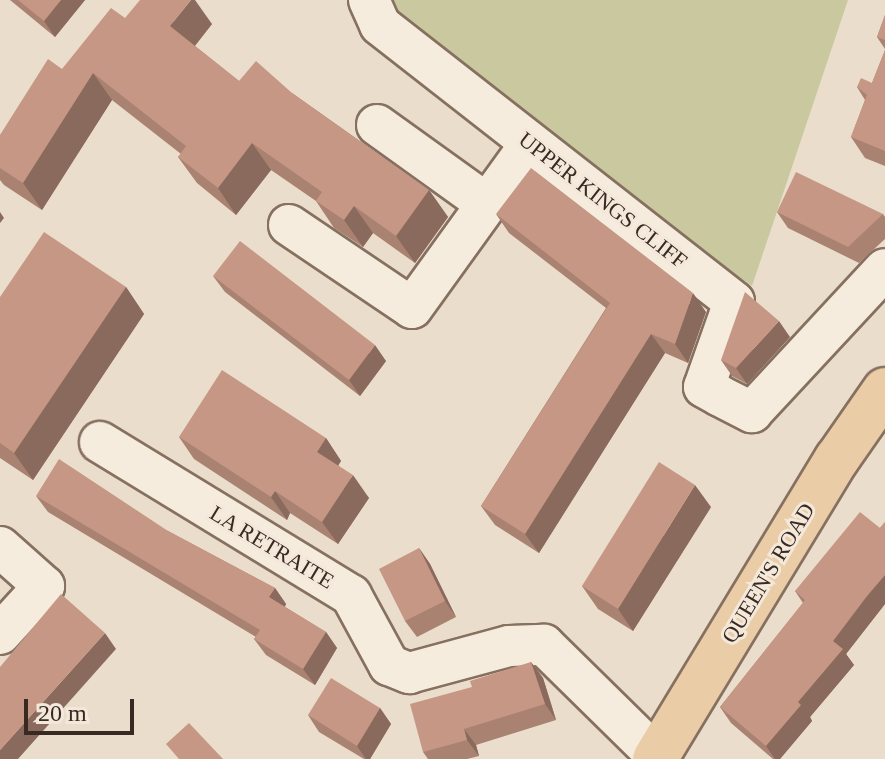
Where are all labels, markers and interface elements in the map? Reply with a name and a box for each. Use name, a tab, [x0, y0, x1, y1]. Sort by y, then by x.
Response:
street label: UPPER KINGS CLIFF	[513, 126, 693, 274]
street label: QUEEN'S ROAD	[716, 498, 820, 648]
street label: LA RETRAITE	[205, 499, 339, 595]
scale bar	[28, 683, 138, 733]
text: 20 m	[38, 700, 87, 726]

